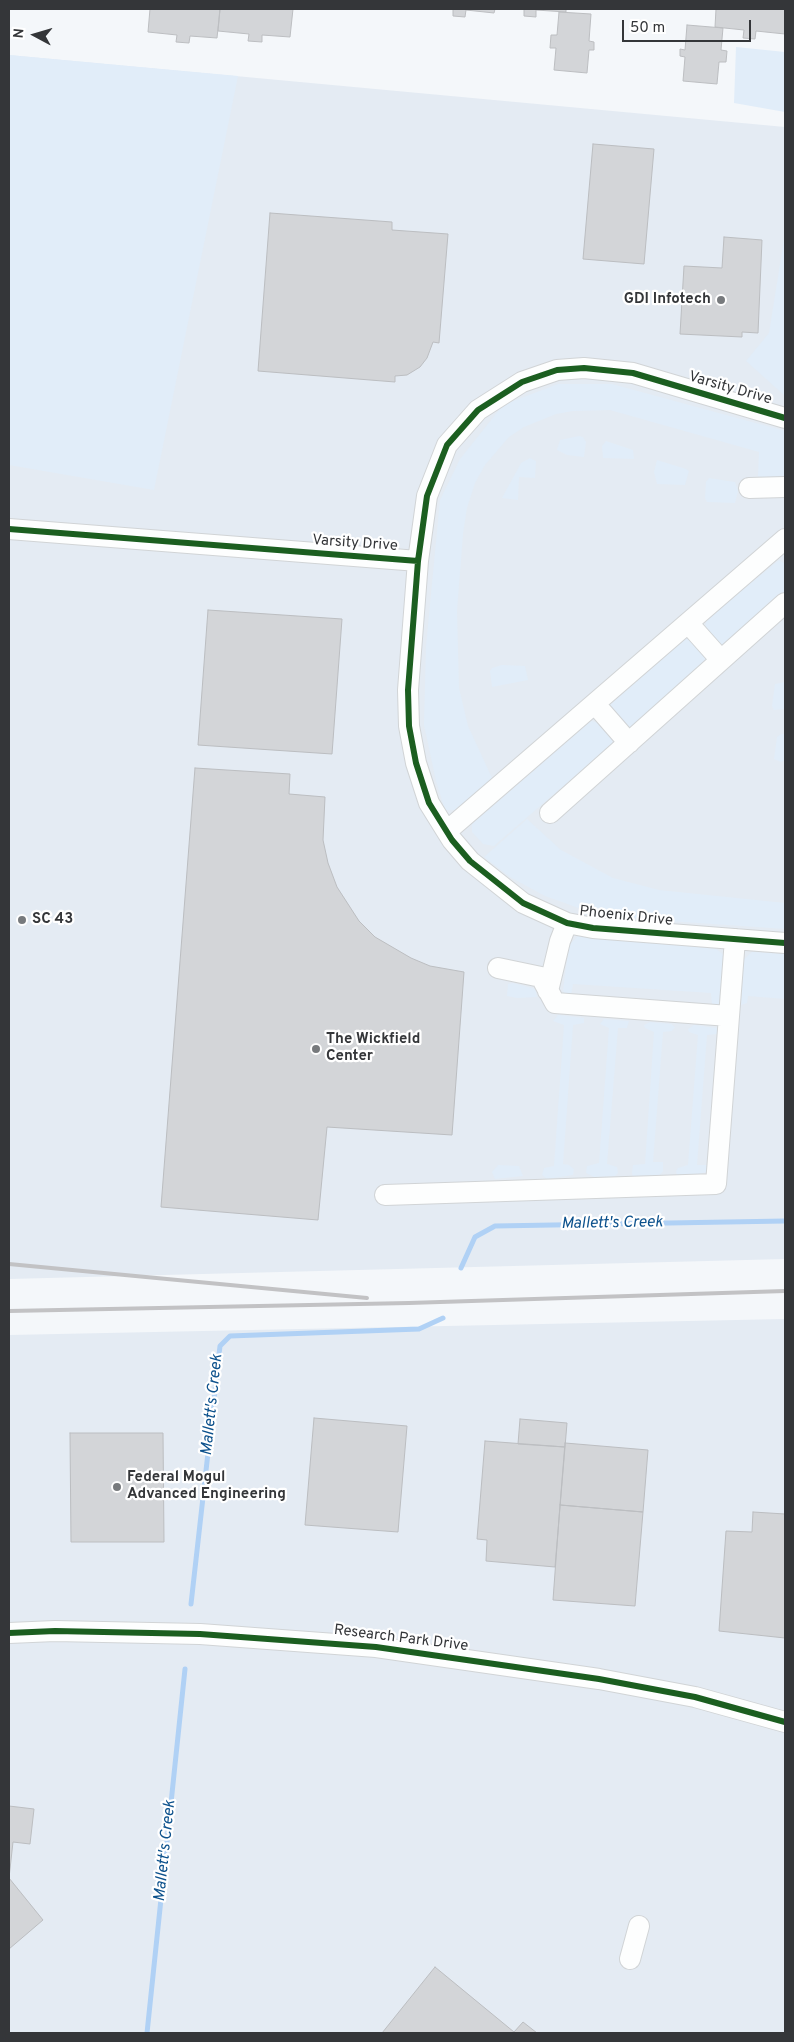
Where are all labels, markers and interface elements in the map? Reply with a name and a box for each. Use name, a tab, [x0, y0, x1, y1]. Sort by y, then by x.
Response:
north arrow	[10, 10, 60, 60]
scale bar	[624, 10, 753, 42]
text: 50 m	[630, 19, 665, 38]
text: N	[11, 27, 29, 39]
place label: GDI Infotech	[624, 291, 711, 309]
marker: GDI Infotech	[715, 294, 727, 306]
street label: Varsity Drive	[686, 369, 774, 409]
street label: Varsity Drive	[312, 532, 398, 556]
street label: Phoenix Drive	[578, 903, 674, 931]
place label: SC 43	[32, 911, 73, 929]
marker: SC 43	[16, 914, 28, 926]
place label: The Wickfield Center	[326, 1031, 420, 1066]
marker: The Wickfield Center	[310, 1043, 322, 1055]
water label: Mallett's Creek	[561, 1214, 663, 1234]
water label: Mallett's Creek	[198, 1353, 228, 1457]
place label: Federal Mogul Advanced Engineering	[127, 1469, 286, 1504]
marker: Federal Mogul Advanced Engineering	[111, 1481, 123, 1493]
street label: Research Park Drive	[333, 1622, 469, 1656]
water label: Mallett's Creek	[151, 1799, 181, 1903]

